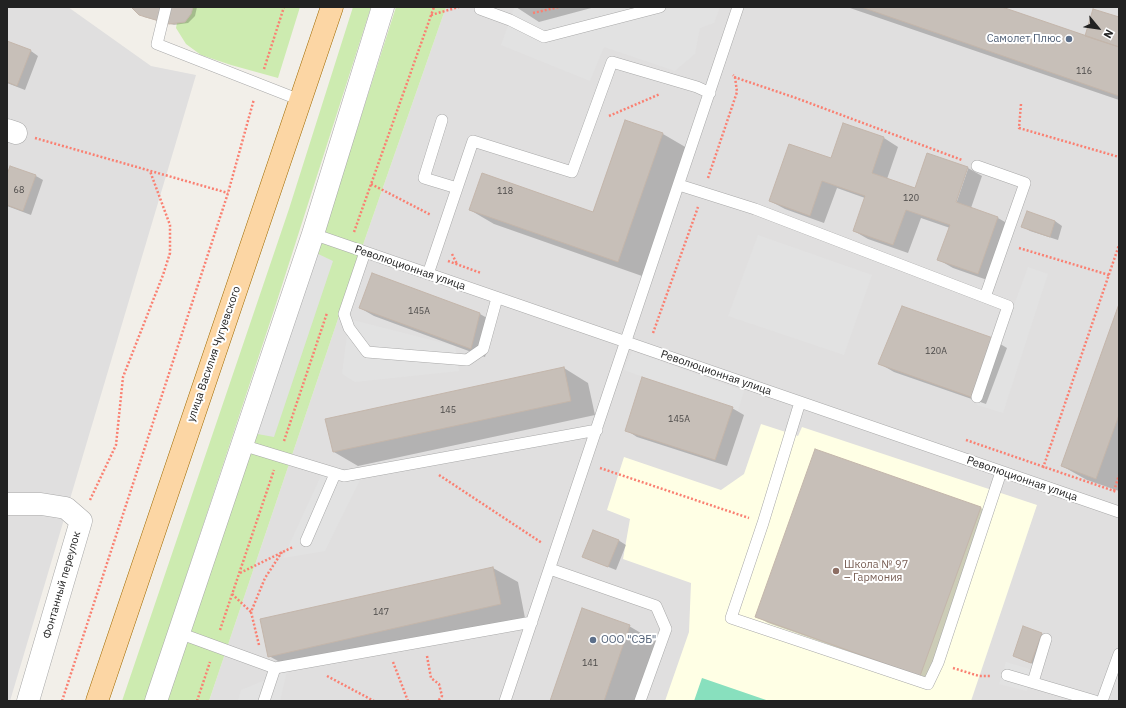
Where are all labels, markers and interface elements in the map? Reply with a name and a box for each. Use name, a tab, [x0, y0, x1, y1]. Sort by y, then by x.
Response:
north arrow	[1078, 8, 1118, 48]
text: N	[1100, 27, 1117, 41]
place label: Самолет Плюс	[987, 32, 1061, 46]
marker: Самолет Плюс	[1064, 34, 1074, 44]
house number: 116	[1076, 66, 1092, 76]
house number: 68	[14, 185, 24, 195]
house number: 118	[497, 186, 513, 196]
house number: 120	[903, 193, 919, 203]
street label: Революционная улица	[353, 243, 467, 293]
street label: улица Василия Чугуевского	[185, 284, 243, 424]
house number: 145А	[408, 306, 430, 316]
house number: 120А	[925, 346, 947, 356]
street label: Революционная улица	[659, 348, 773, 398]
house number: 145	[440, 405, 456, 415]
house number: 145А	[668, 414, 690, 424]
street label: Революционная улица	[965, 454, 1079, 504]
street label: Фонтанный переулок	[40, 530, 84, 640]
place label: Школа № 97 – Гармония	[844, 558, 908, 584]
marker: Школа № 97 – Гармония	[831, 566, 841, 576]
house number: 147	[373, 607, 389, 617]
place label: ООО "СЭБ"	[601, 633, 656, 647]
marker: ООО "СЭБ"	[588, 635, 598, 645]
house number: 141	[582, 658, 598, 668]

